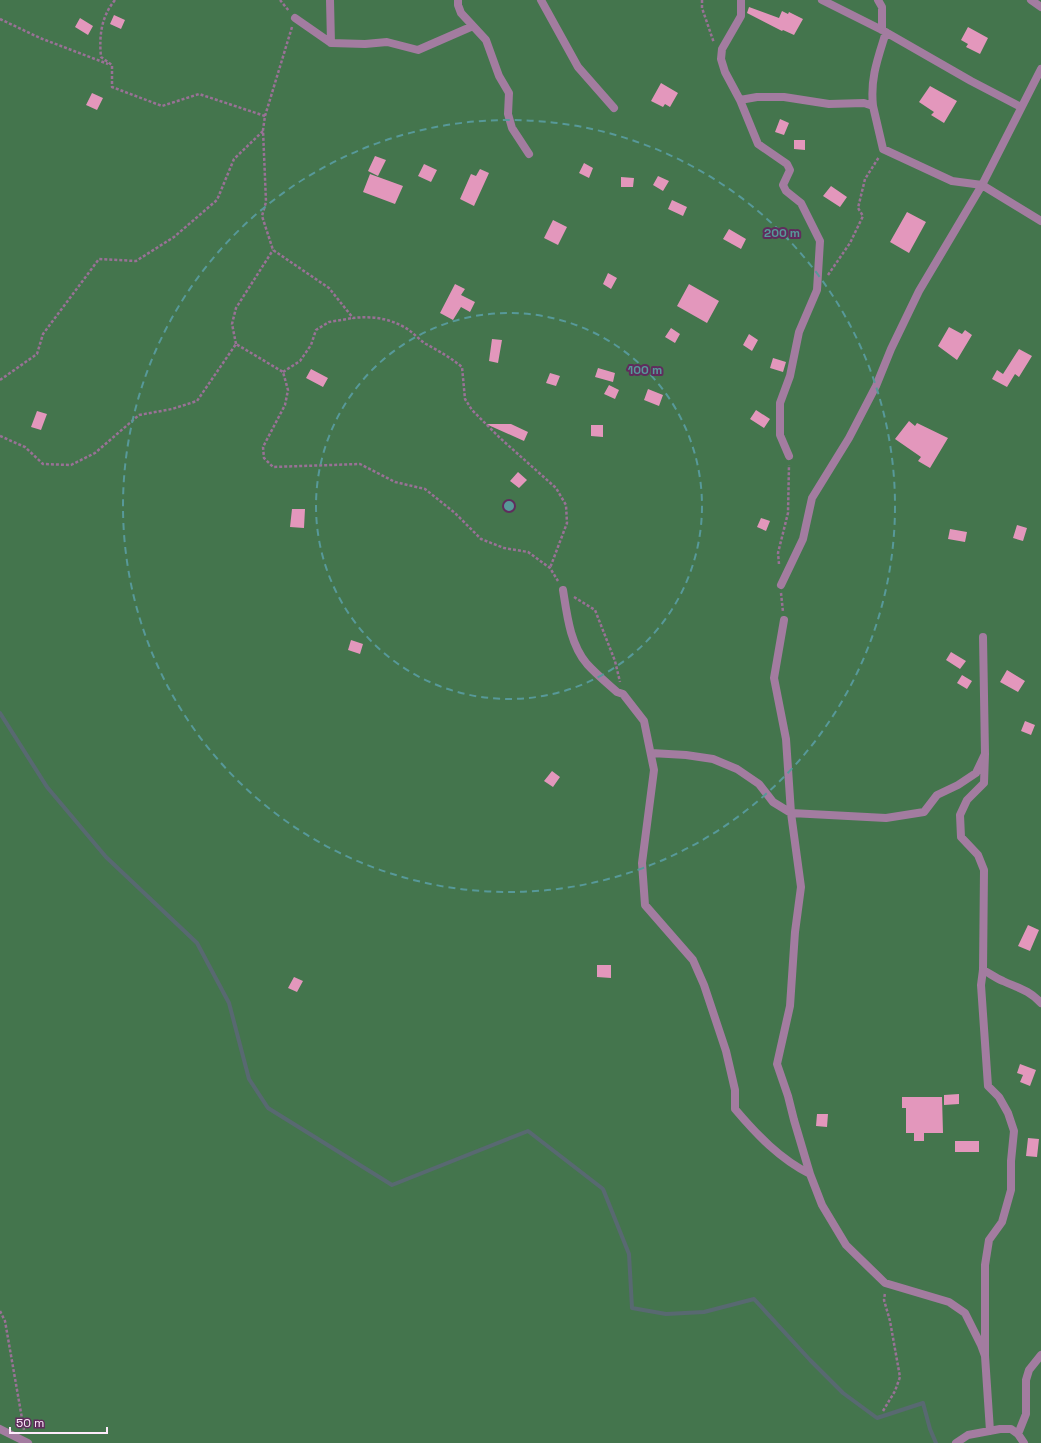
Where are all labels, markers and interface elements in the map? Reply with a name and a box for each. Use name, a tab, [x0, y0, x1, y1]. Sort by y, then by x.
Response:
text: 200 m	[764, 225, 800, 241]
text: 100 m	[628, 362, 662, 378]
centre of rings	[502, 499, 516, 513]
scale bar	[10, 1409, 107, 1435]
text: 50 m	[16, 1415, 44, 1431]

